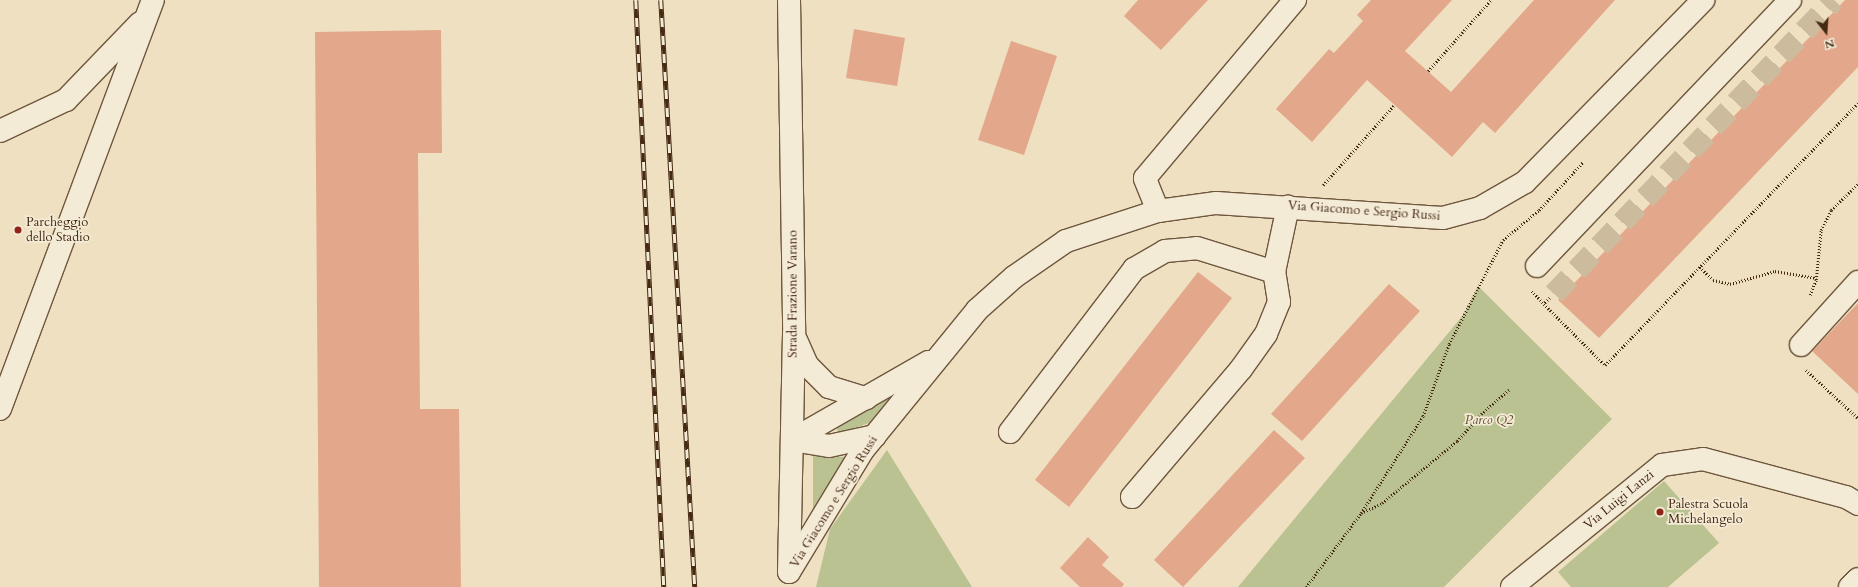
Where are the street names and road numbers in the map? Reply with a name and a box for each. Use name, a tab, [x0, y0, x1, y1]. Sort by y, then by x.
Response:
street label: Via Giacomo e Sergio Russi	[1287, 198, 1441, 224]
street label: Strada Frazione Varano	[785, 230, 801, 358]
street label: Via Giacomo e Sergio Russi	[787, 433, 881, 571]
street label: Via Luigi Lanzi	[1581, 467, 1657, 533]

